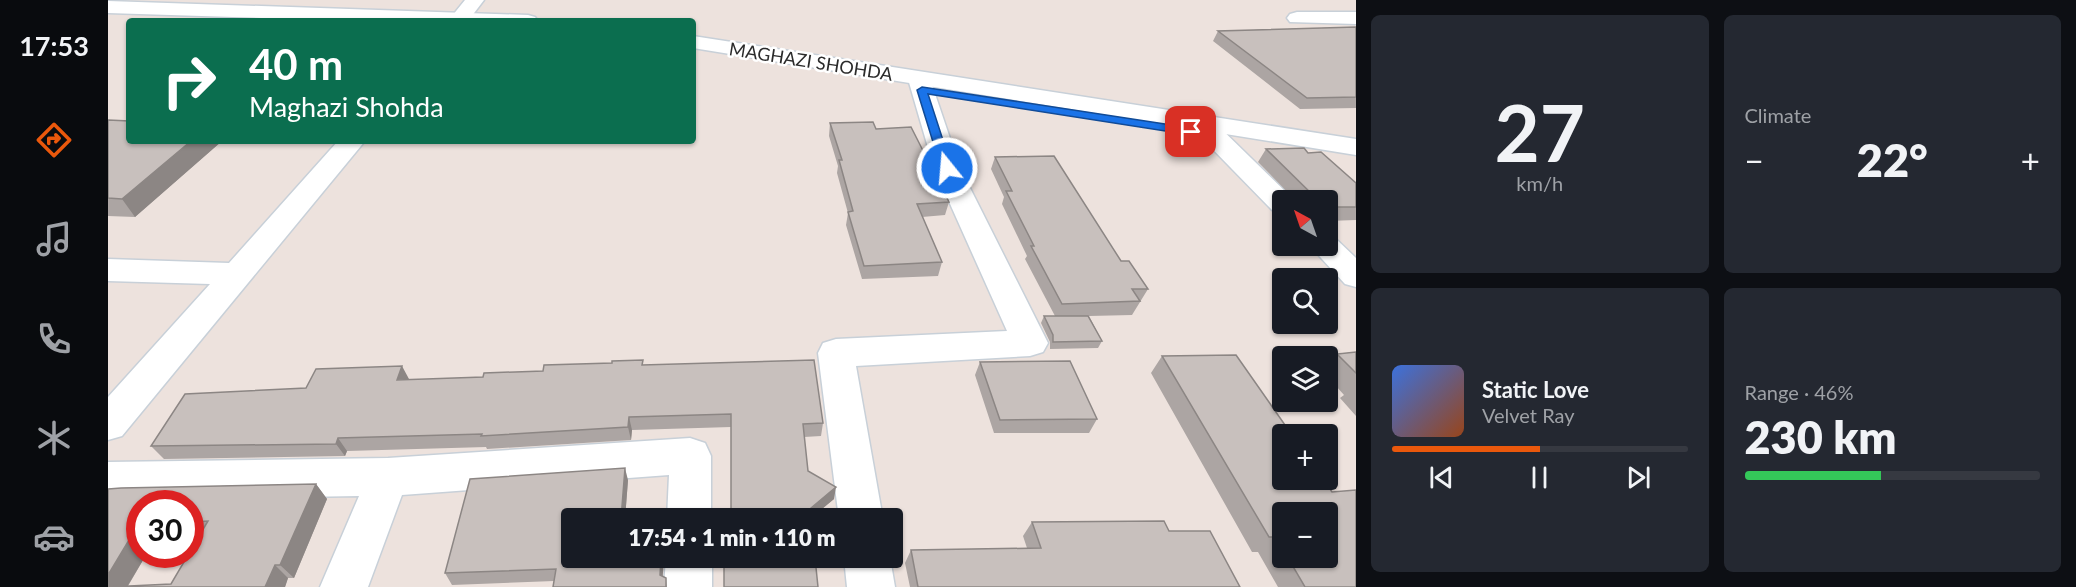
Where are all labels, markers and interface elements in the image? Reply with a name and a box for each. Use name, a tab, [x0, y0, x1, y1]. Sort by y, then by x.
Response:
text: 17:53	[19, 29, 89, 62]
street label: MAGHAZI SHOHDA	[728, 37, 895, 85]
text: 40 m	[249, 39, 343, 89]
icon: right	[150, 42, 228, 120]
text: 27	[1495, 85, 1585, 179]
text: Maghazi Shohda	[249, 90, 444, 123]
text: Climate	[1745, 103, 1811, 127]
pin	[1165, 106, 1216, 157]
icon: arrive	[1174, 115, 1207, 148]
icon: directions	[33, 119, 75, 161]
text: 22°	[1857, 133, 1928, 187]
position arrow	[915, 136, 979, 200]
text: −	[1745, 140, 1764, 180]
text: +	[2021, 140, 2040, 180]
text: km/h	[1516, 171, 1563, 195]
north arrow	[1272, 190, 1338, 256]
map controls	[1272, 190, 1338, 568]
icon: music	[33, 218, 75, 260]
button: search	[1272, 268, 1338, 334]
icon: phone	[33, 318, 75, 360]
button: layers	[1272, 346, 1338, 412]
text: Static Love	[1482, 376, 1589, 403]
text: Range · 46%	[1745, 380, 1853, 404]
text: Velvet Ray	[1482, 403, 1575, 427]
text: 230 km	[1745, 410, 1897, 464]
icon: climate	[33, 417, 75, 459]
button: +	[1272, 424, 1338, 490]
icon: previous	[1425, 461, 1458, 494]
icon: pause	[1523, 461, 1556, 494]
icon: next	[1622, 461, 1655, 494]
speed limit sign: 30	[126, 490, 204, 568]
button: −	[1272, 502, 1338, 568]
icon: car	[33, 516, 75, 558]
text: 17:54 · 1 min · 110 m	[629, 524, 835, 551]

